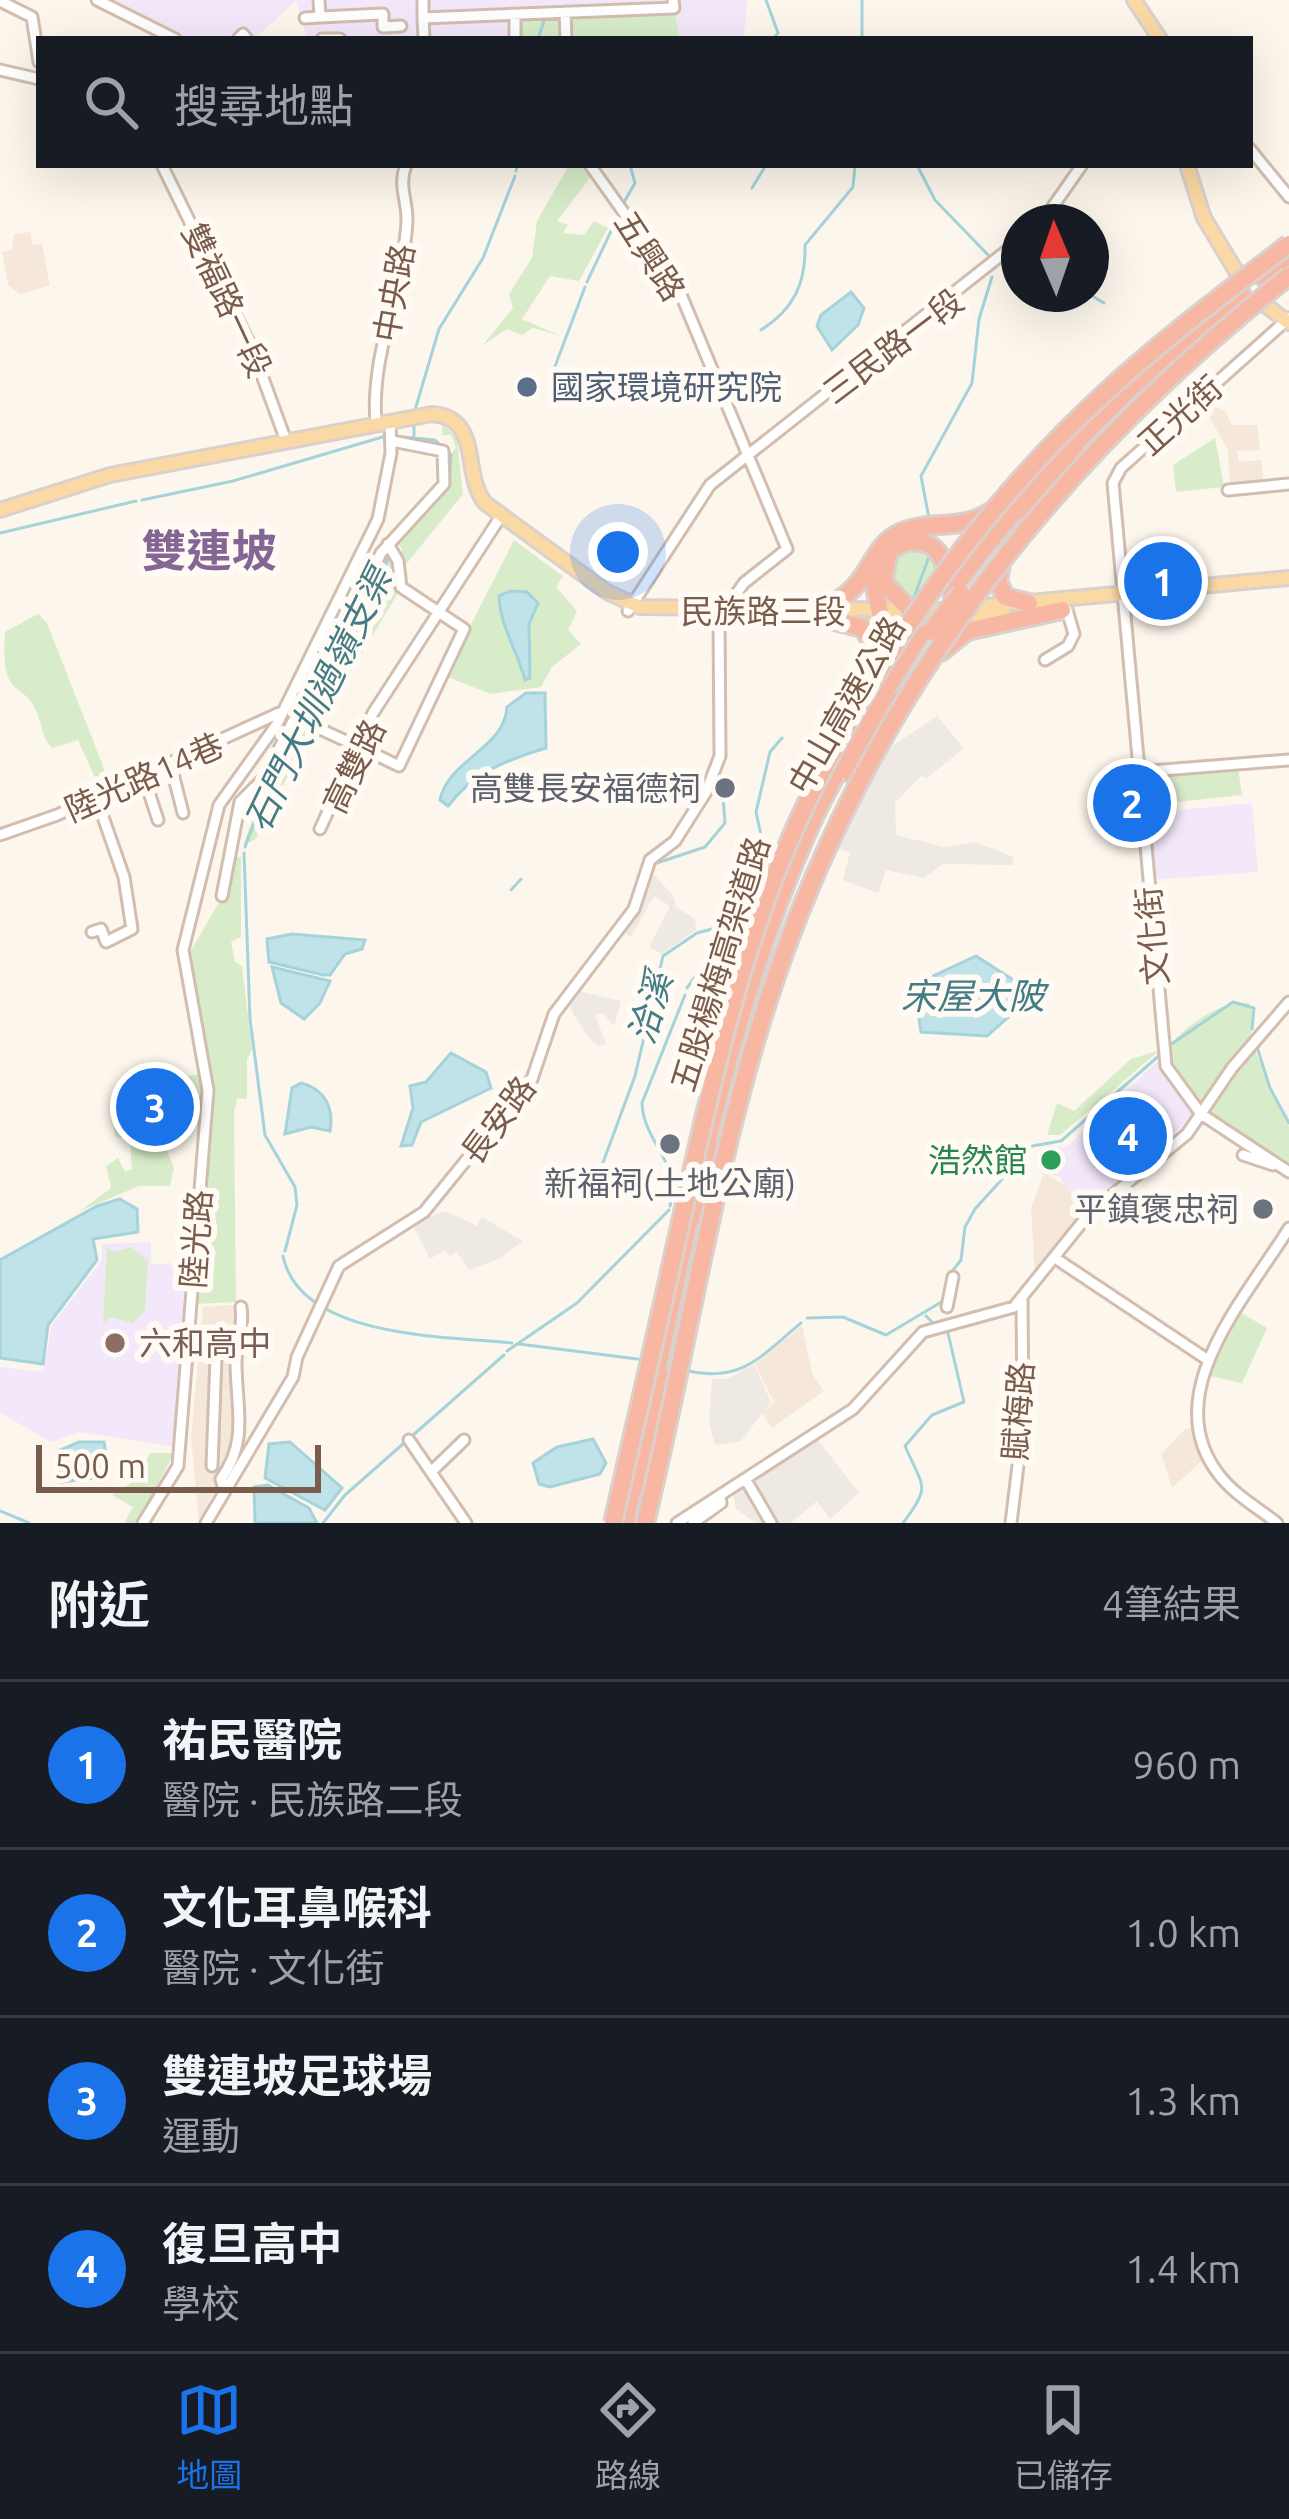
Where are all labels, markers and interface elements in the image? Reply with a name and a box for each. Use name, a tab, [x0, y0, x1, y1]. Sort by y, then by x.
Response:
search box	[36, 36, 1253, 168]
icon: search	[78, 69, 144, 135]
text: 搜尋地點	[174, 80, 354, 131]
street label: 五興路	[608, 204, 693, 307]
north arrow	[1001, 204, 1109, 312]
street label: 雙福路一段	[176, 217, 279, 382]
street label: 中央路	[367, 241, 420, 345]
street label: 三民路一段	[816, 281, 970, 410]
place label: 國家環境研究院	[551, 368, 782, 405]
street label: 正光街	[1131, 368, 1229, 461]
marker: 國家環境研究院	[514, 374, 540, 400]
your location	[588, 522, 648, 582]
district label: 雙連坡	[141, 525, 277, 576]
pin: 1	[1124, 536, 1202, 626]
water label: 石門大圳過嶺支渠	[236, 556, 401, 837]
street label: 民族路三段	[681, 592, 846, 629]
street label: 中山高速公路	[780, 610, 911, 800]
street label: 高雙路	[315, 713, 392, 818]
street label: 陸光路14巷	[59, 725, 229, 828]
pin: 2	[1093, 758, 1171, 848]
place label: 高雙長安福德祠	[470, 769, 701, 806]
marker: 高雙長安福德祠	[712, 775, 738, 801]
street label: 五股楊梅高架道路	[663, 832, 776, 1095]
street label: 文化街	[1129, 885, 1174, 987]
water label: 洽溪	[620, 963, 681, 1048]
water label: 宋屋大陂	[901, 975, 1050, 1016]
pin: 3	[116, 1062, 194, 1152]
street label: 長安路	[453, 1069, 542, 1170]
pin: 4	[1089, 1091, 1167, 1181]
marker: 新福祠(土地公廟)	[657, 1131, 683, 1157]
place label: 浩然館	[928, 1141, 1027, 1178]
marker: 浩然館	[1038, 1147, 1064, 1173]
place label: 新福祠(土地公廟)	[544, 1164, 796, 1202]
street label: 陸光路	[174, 1188, 217, 1290]
place label: 平鎮褒忠祠	[1074, 1190, 1239, 1227]
marker: 平鎮褒忠祠	[1250, 1196, 1276, 1222]
place label: 六和高中	[139, 1324, 271, 1361]
marker: 六和高中	[102, 1330, 128, 1356]
street label: 賦梅路	[996, 1360, 1039, 1462]
scale bar	[36, 1439, 321, 1492]
text: 500 m	[54, 1447, 146, 1484]
text: 附近	[48, 1575, 150, 1633]
text: 4筆結果	[1102, 1582, 1241, 1625]
text: 祐民醫院	[162, 1714, 342, 1765]
text: 1	[76, 1743, 98, 1786]
text: 960 m	[1132, 1743, 1241, 1786]
text: 醫院 · 民族路二段	[162, 1778, 462, 1821]
text: 文化耳鼻喉科	[162, 1882, 432, 1933]
text: 2	[76, 1911, 98, 1954]
text: 1.0 km	[1125, 1911, 1241, 1954]
text: 醫院 · 文化街	[162, 1946, 384, 1989]
text: 雙連坡足球場	[162, 2050, 432, 2101]
text: 3	[76, 2079, 98, 2122]
text: 1.3 km	[1125, 2079, 1241, 2122]
text: 運動	[162, 2114, 240, 2157]
text: 復旦高中	[162, 2218, 342, 2269]
text: 4	[76, 2247, 98, 2290]
text: 1.4 km	[1125, 2247, 1241, 2290]
text: 學校	[162, 2282, 240, 2325]
tab: 地圖	[176, 2377, 242, 2497]
tab: 路線	[595, 2377, 661, 2497]
tab: 已儲存	[1014, 2377, 1113, 2497]

